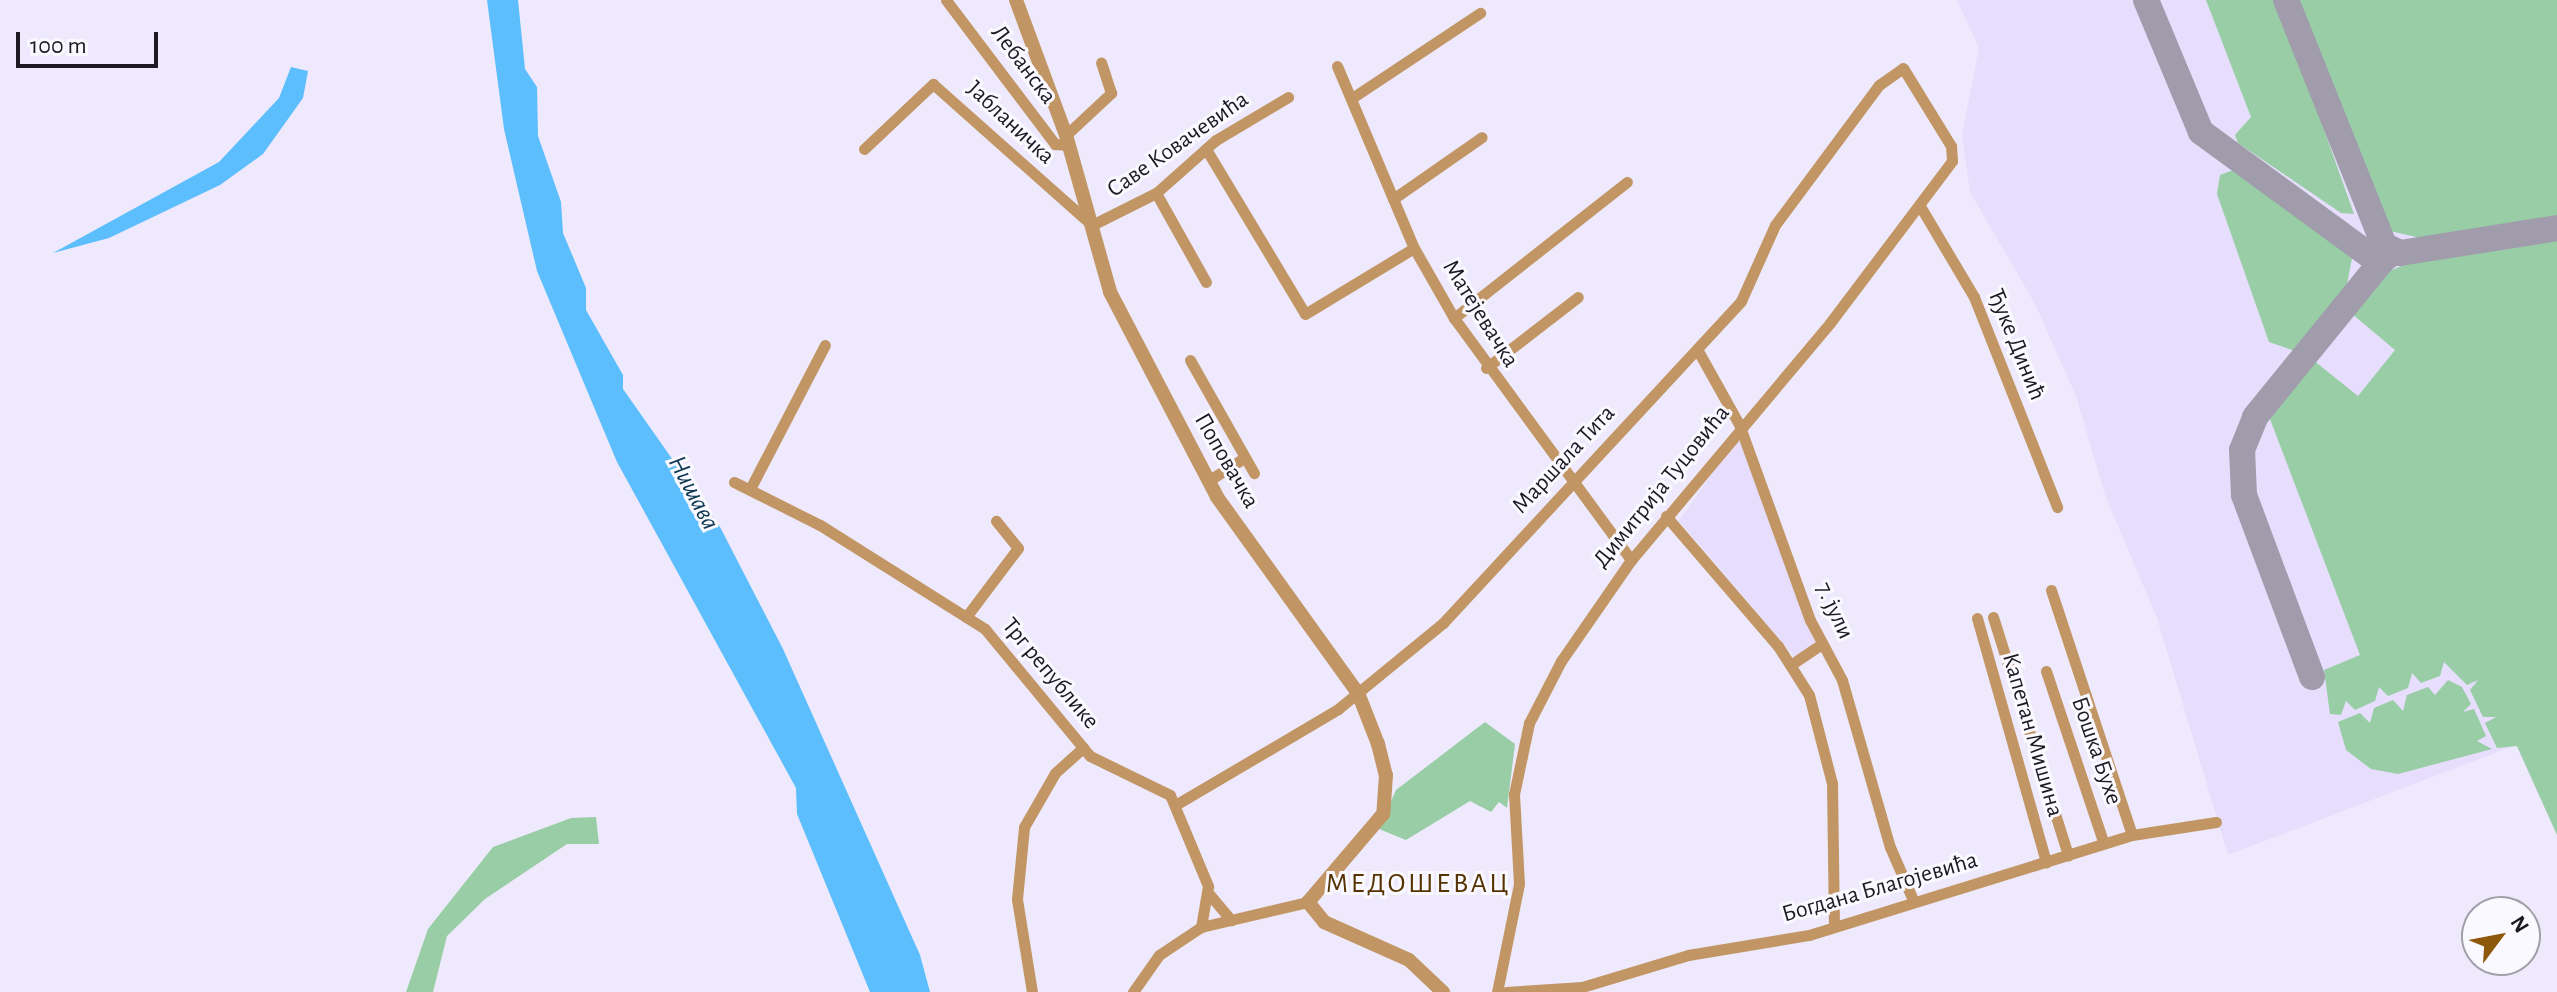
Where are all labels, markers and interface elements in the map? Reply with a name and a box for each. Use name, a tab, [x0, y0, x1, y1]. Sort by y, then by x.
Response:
scale bar	[20, 16, 162, 66]
street label: Лебанска	[984, 20, 1062, 110]
text: 100 m	[30, 34, 87, 58]
street label: Јабланичка	[960, 75, 1060, 171]
street label: Саве Ковачевића	[1102, 85, 1254, 205]
street label: Матејевачка	[1436, 255, 1524, 373]
street label: Ђуке Динић	[1981, 285, 2051, 405]
street label: Маршала Тита	[1506, 400, 1622, 520]
street label: Димитрија Туцовића	[1588, 400, 1736, 574]
street label: Поповачка	[1187, 408, 1265, 514]
water label: Нишава	[661, 451, 725, 535]
street label: 7. јули	[1808, 578, 1860, 644]
street label: Трг републике	[995, 612, 1105, 736]
street label: Капетан Мишина	[1995, 650, 2069, 820]
street label: Бошка Бухе	[2064, 693, 2128, 809]
street label: Богдана Благојевића	[1779, 846, 1981, 930]
district label: МЕДОШЕВАЦ	[1326, 867, 1510, 901]
north arrow	[2461, 896, 2541, 976]
text: N	[2506, 912, 2533, 937]

